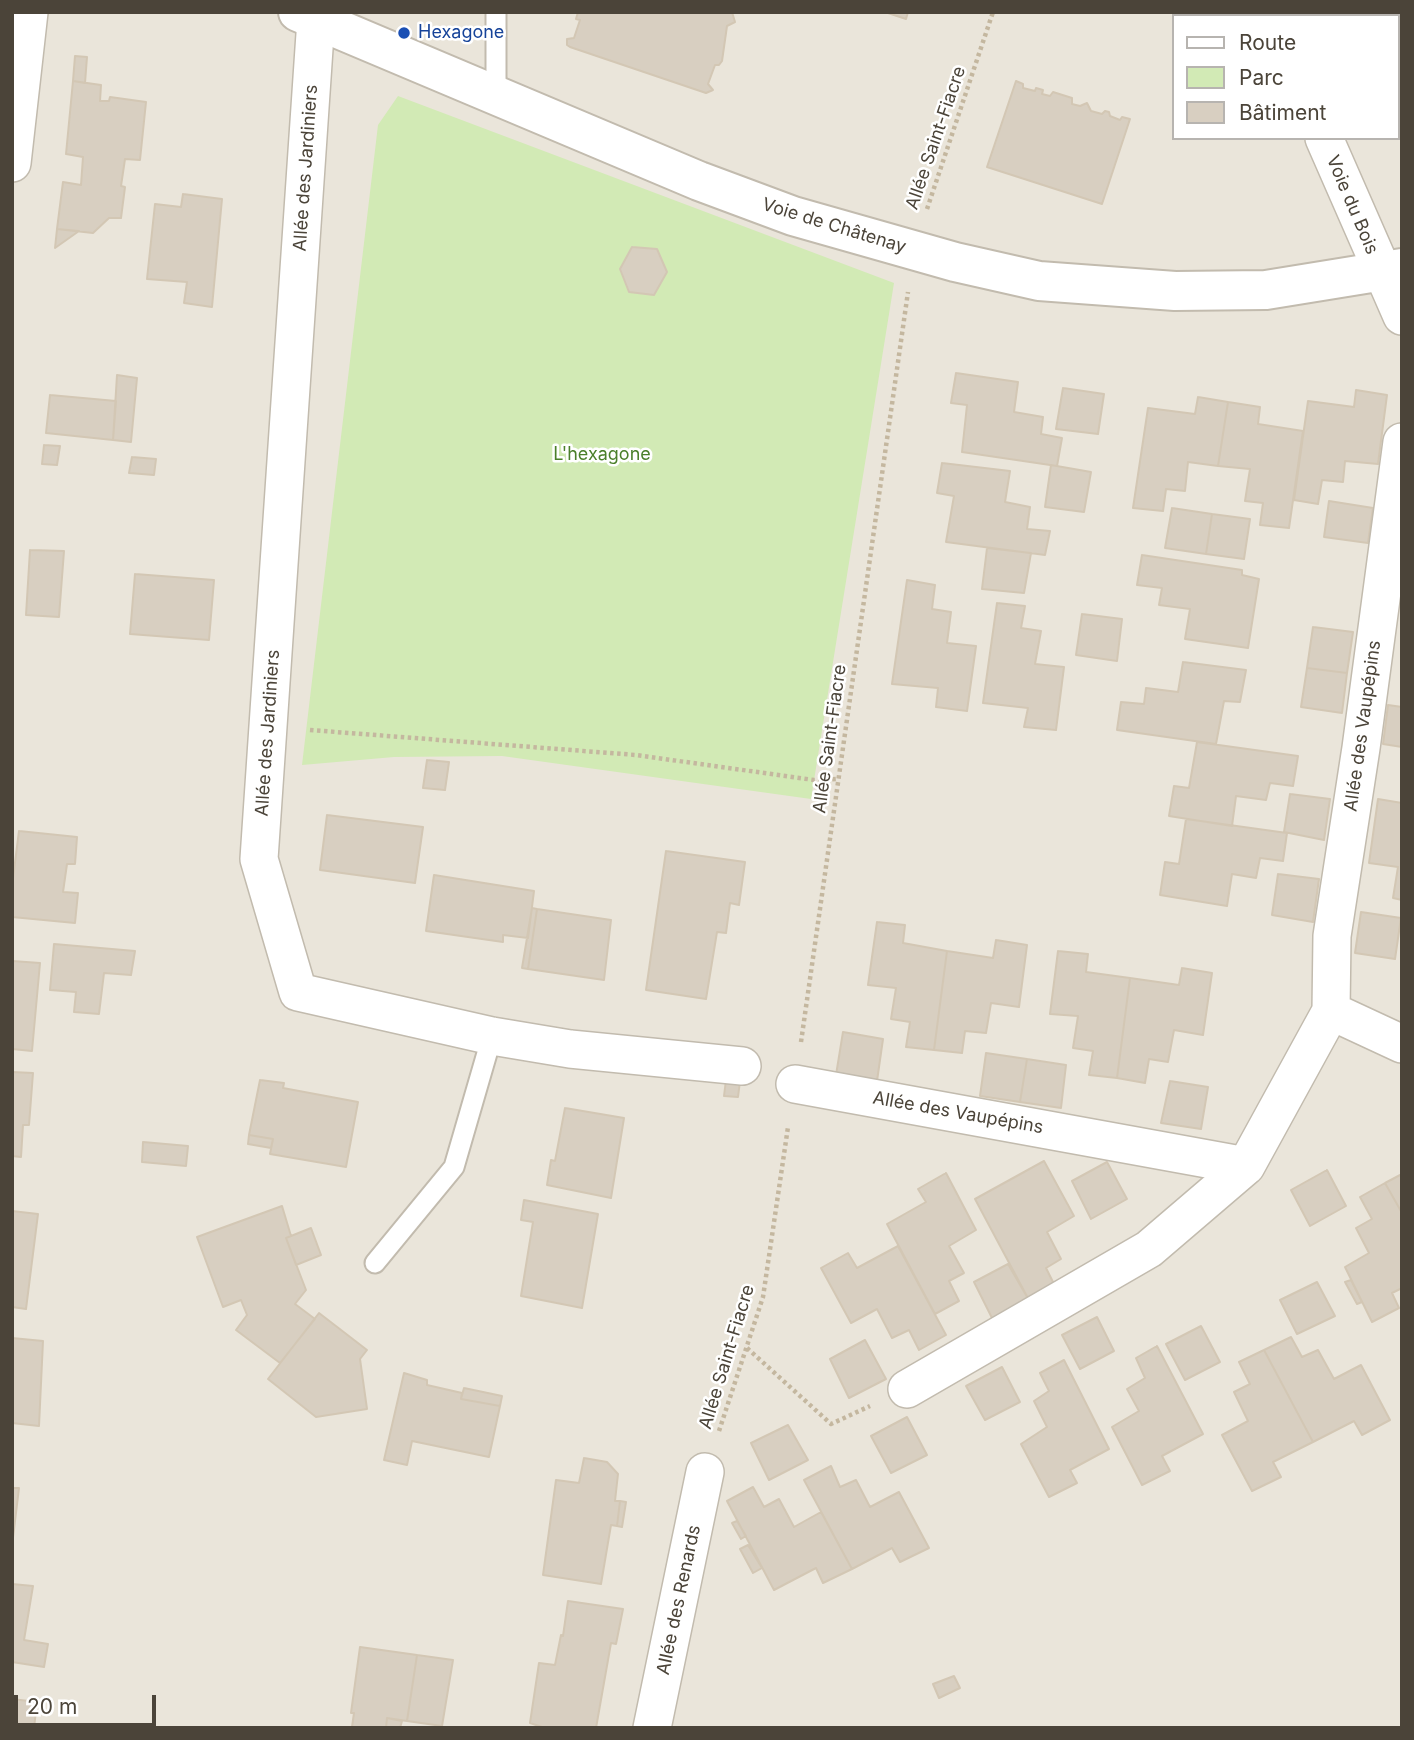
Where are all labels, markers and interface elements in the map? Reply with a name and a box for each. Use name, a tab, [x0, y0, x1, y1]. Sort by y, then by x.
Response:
legend	[1172, 14, 1400, 140]
place label: Hexagone	[418, 22, 504, 44]
marker: Hexagone	[396, 25, 412, 41]
text: Route	[1239, 30, 1296, 55]
street label: Allée Saint-Fiacre	[901, 64, 971, 212]
text: Parc	[1239, 65, 1284, 90]
street label: Allée des Jardiniers	[289, 84, 323, 252]
text: Bâtiment	[1239, 100, 1326, 125]
street label: Voie du Bois	[1321, 152, 1383, 258]
street label: Voie de Châtenay	[759, 194, 909, 258]
park label: L'hexagone	[553, 444, 651, 466]
street label: Allée des Vaupépins	[1340, 639, 1386, 813]
street label: Allée des Jardiniers	[251, 649, 285, 817]
street label: Allée Saint-Fiacre	[809, 663, 851, 815]
street label: Allée des Vaupépins	[871, 1087, 1045, 1139]
street label: Allée Saint-Fiacre	[695, 1282, 759, 1432]
street label: Allée des Renards	[653, 1523, 705, 1677]
scale bar	[18, 1680, 159, 1724]
text: 20 m	[27, 1694, 77, 1719]

